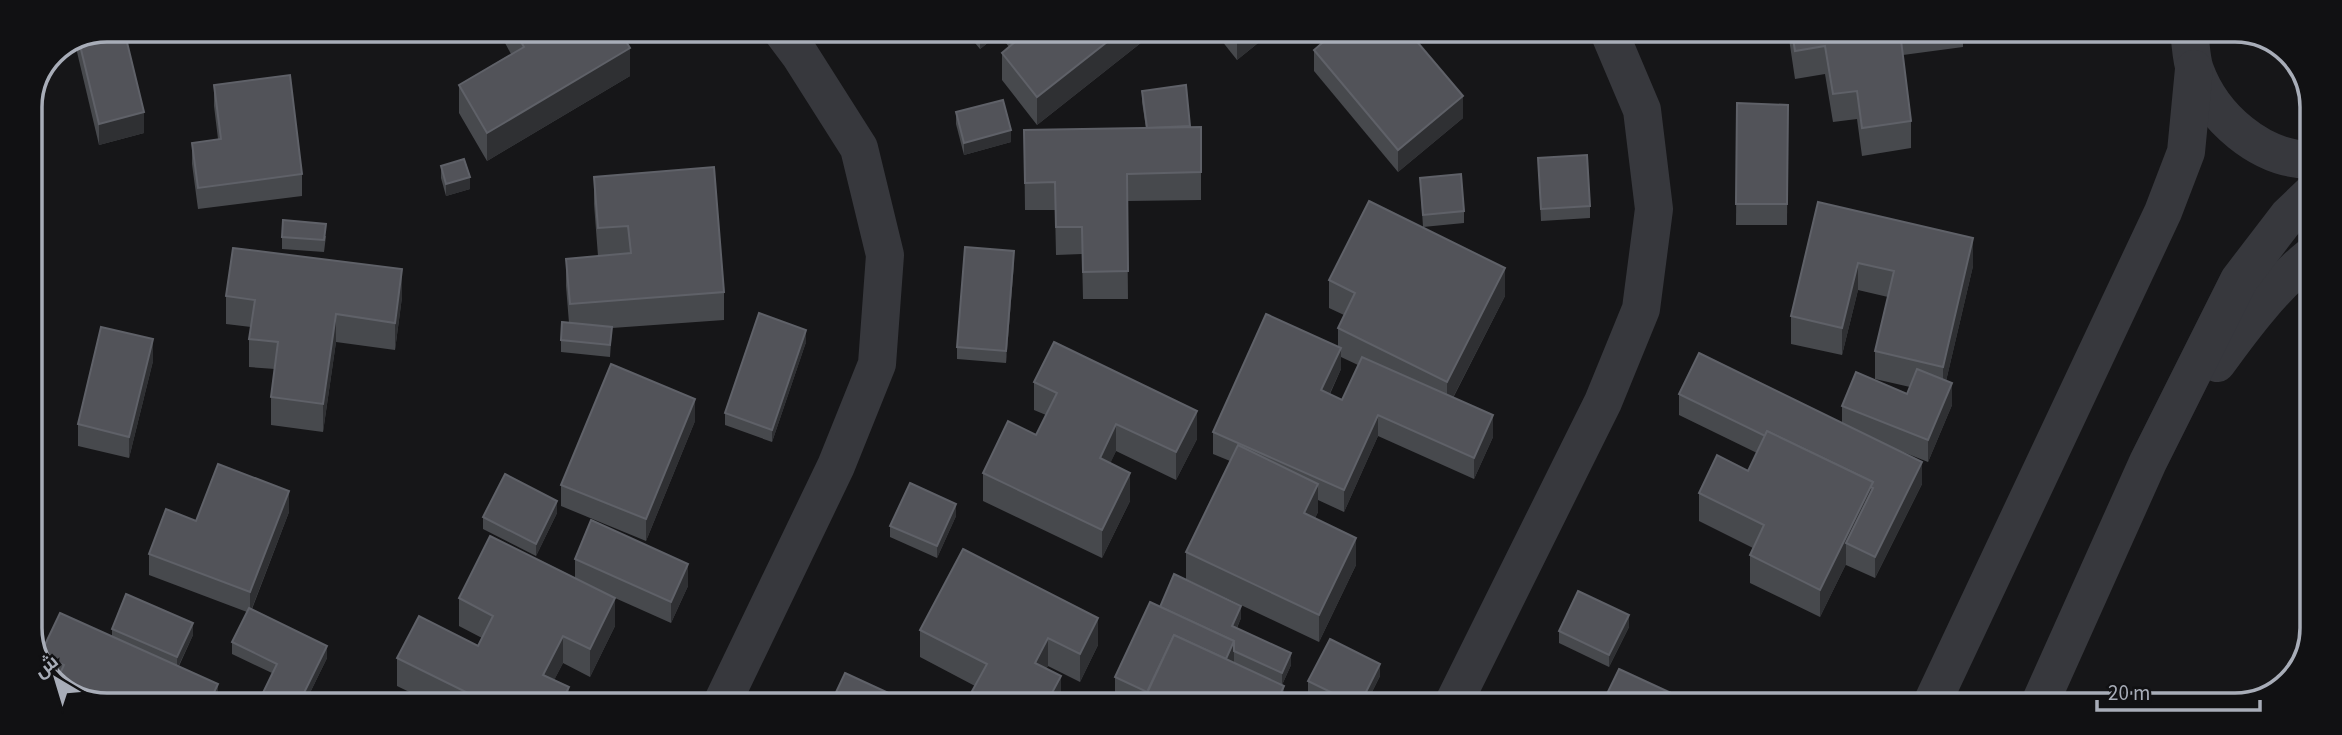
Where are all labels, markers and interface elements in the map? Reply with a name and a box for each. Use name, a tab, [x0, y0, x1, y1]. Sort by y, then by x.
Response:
north arrow	[21, 644, 91, 714]
text: ش	[29, 649, 64, 685]
scale bar	[2097, 668, 2260, 712]
text: 20 m	[2108, 678, 2150, 708]

